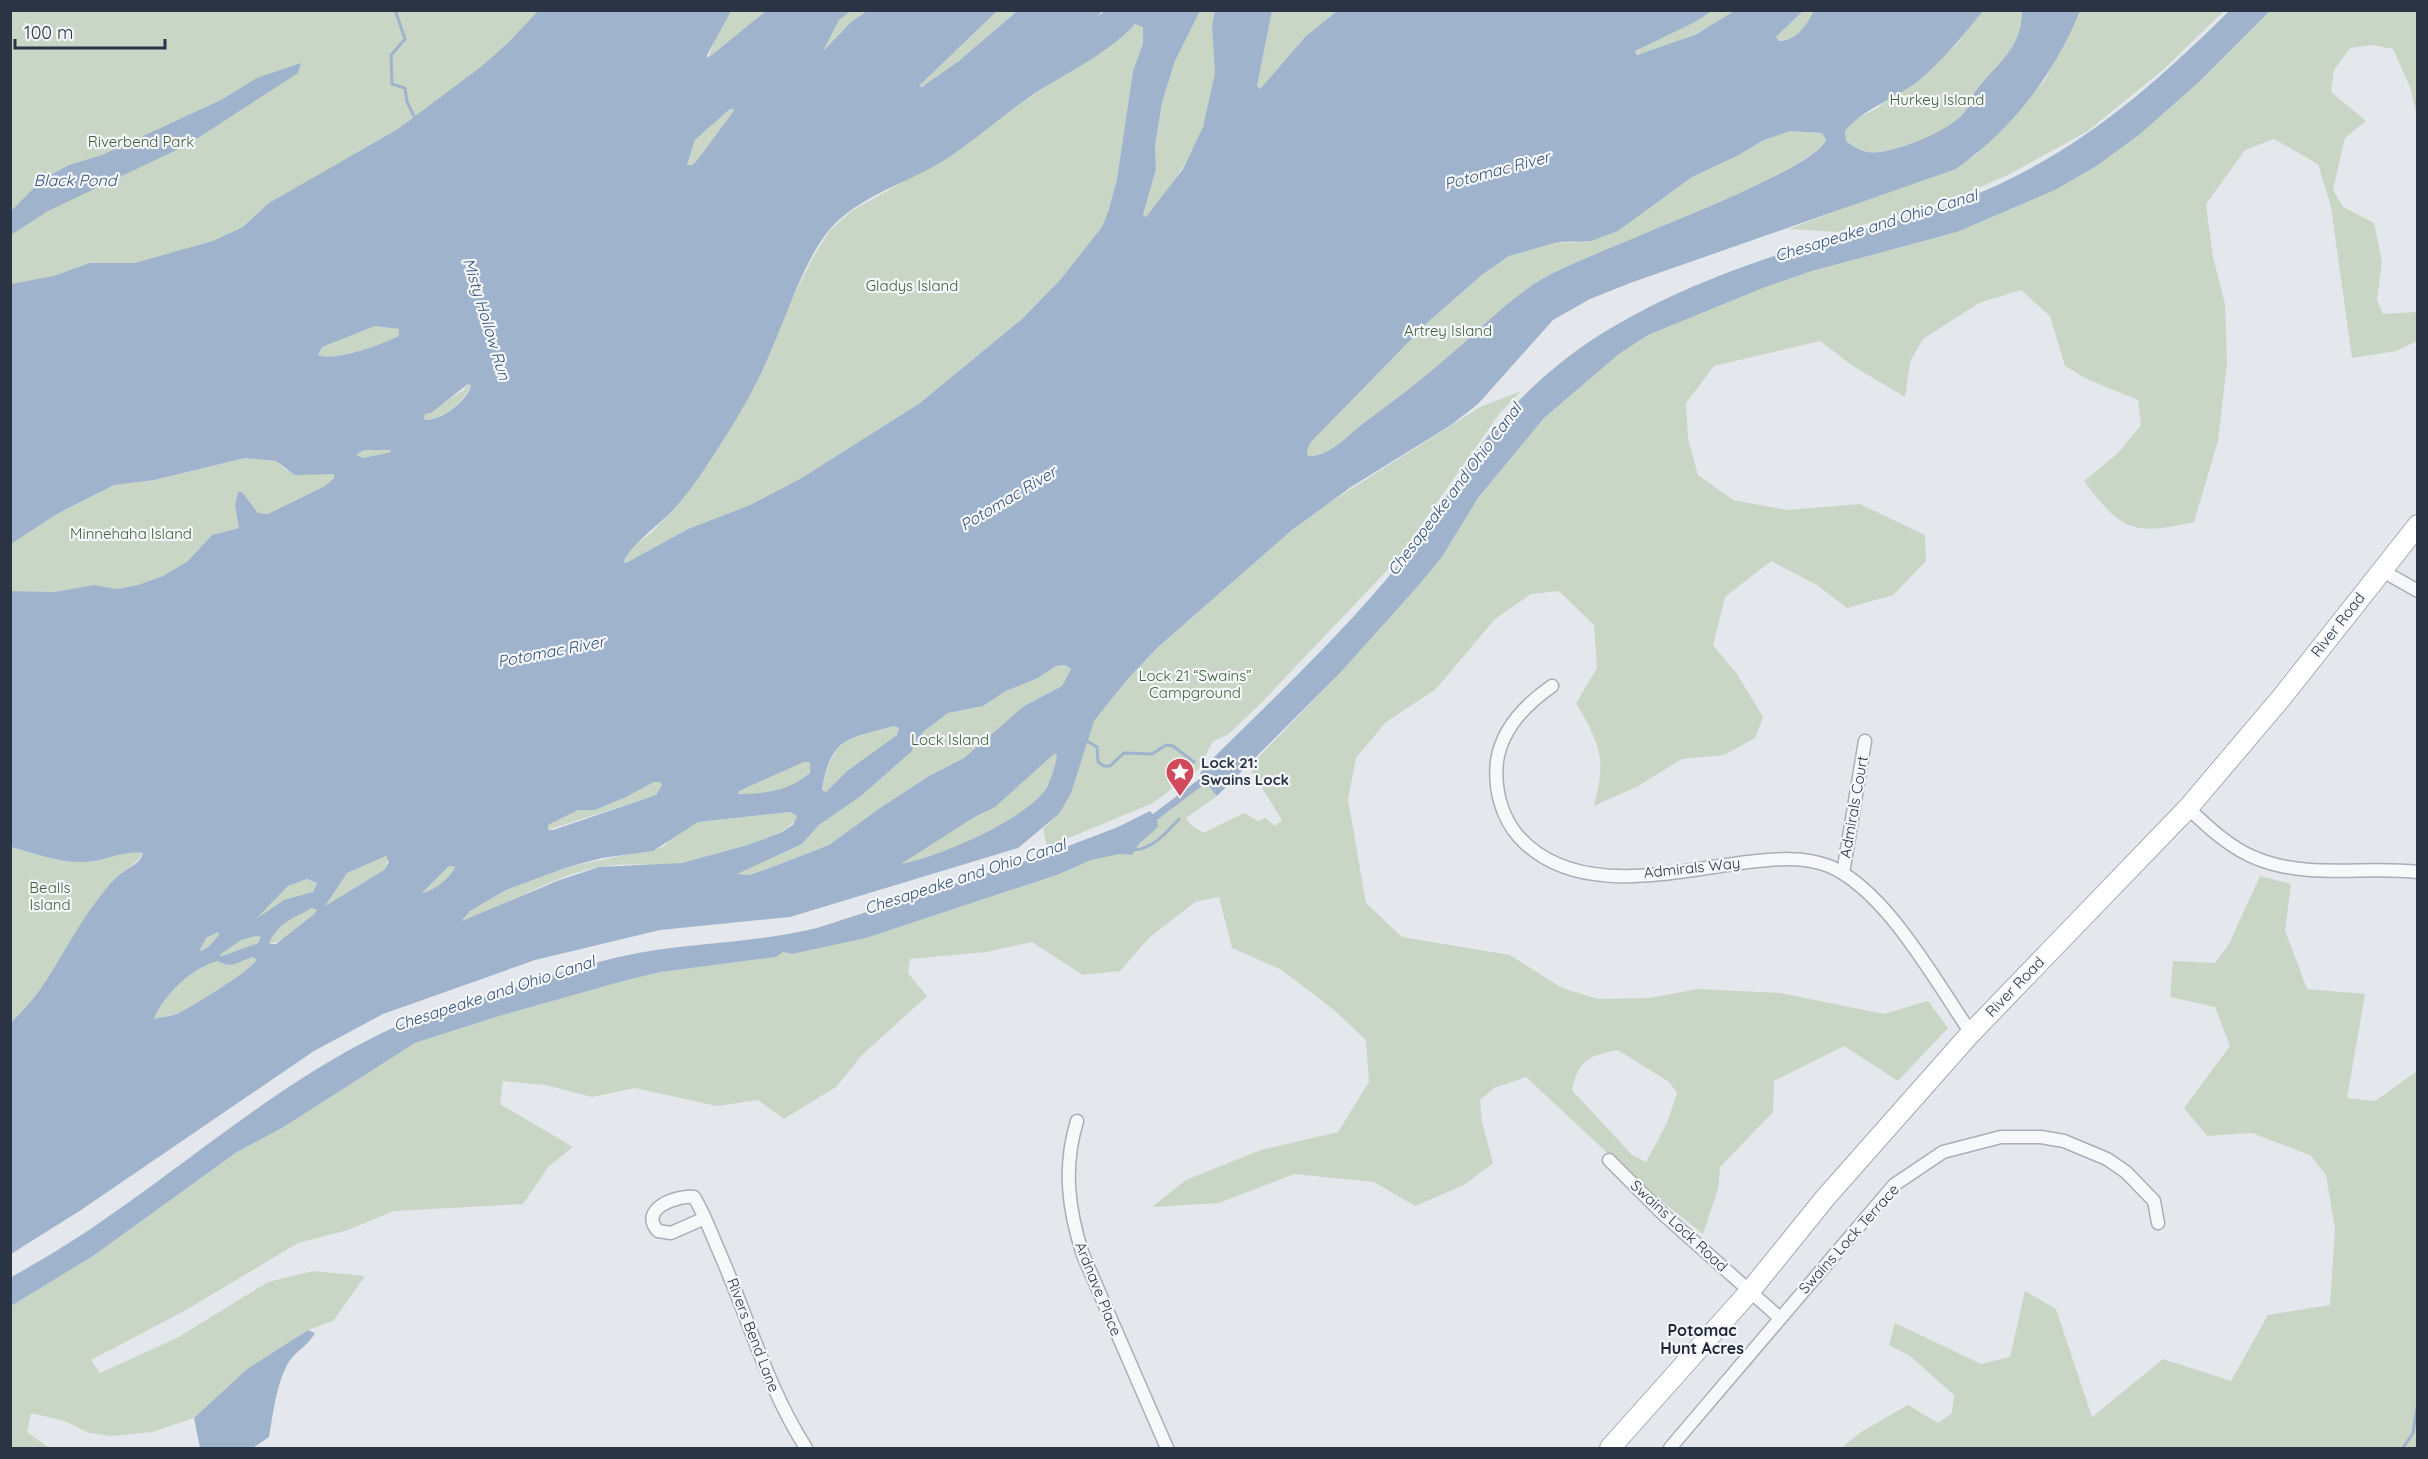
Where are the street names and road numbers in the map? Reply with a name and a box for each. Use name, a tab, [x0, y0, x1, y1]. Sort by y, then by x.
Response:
street label: River Road	[2307, 589, 2369, 661]
street label: Admirals Court	[1835, 754, 1872, 859]
street label: Admirals Way	[1643, 853, 1741, 882]
street label: River Road	[1981, 952, 2048, 1021]
street label: Swains Lock Road	[1627, 1176, 1732, 1276]
street label: Swains Lock Terrace	[1794, 1180, 1903, 1298]
street label: Ardnave Place	[1071, 1239, 1126, 1339]
street label: Rivers Bend Lane	[723, 1275, 784, 1395]

